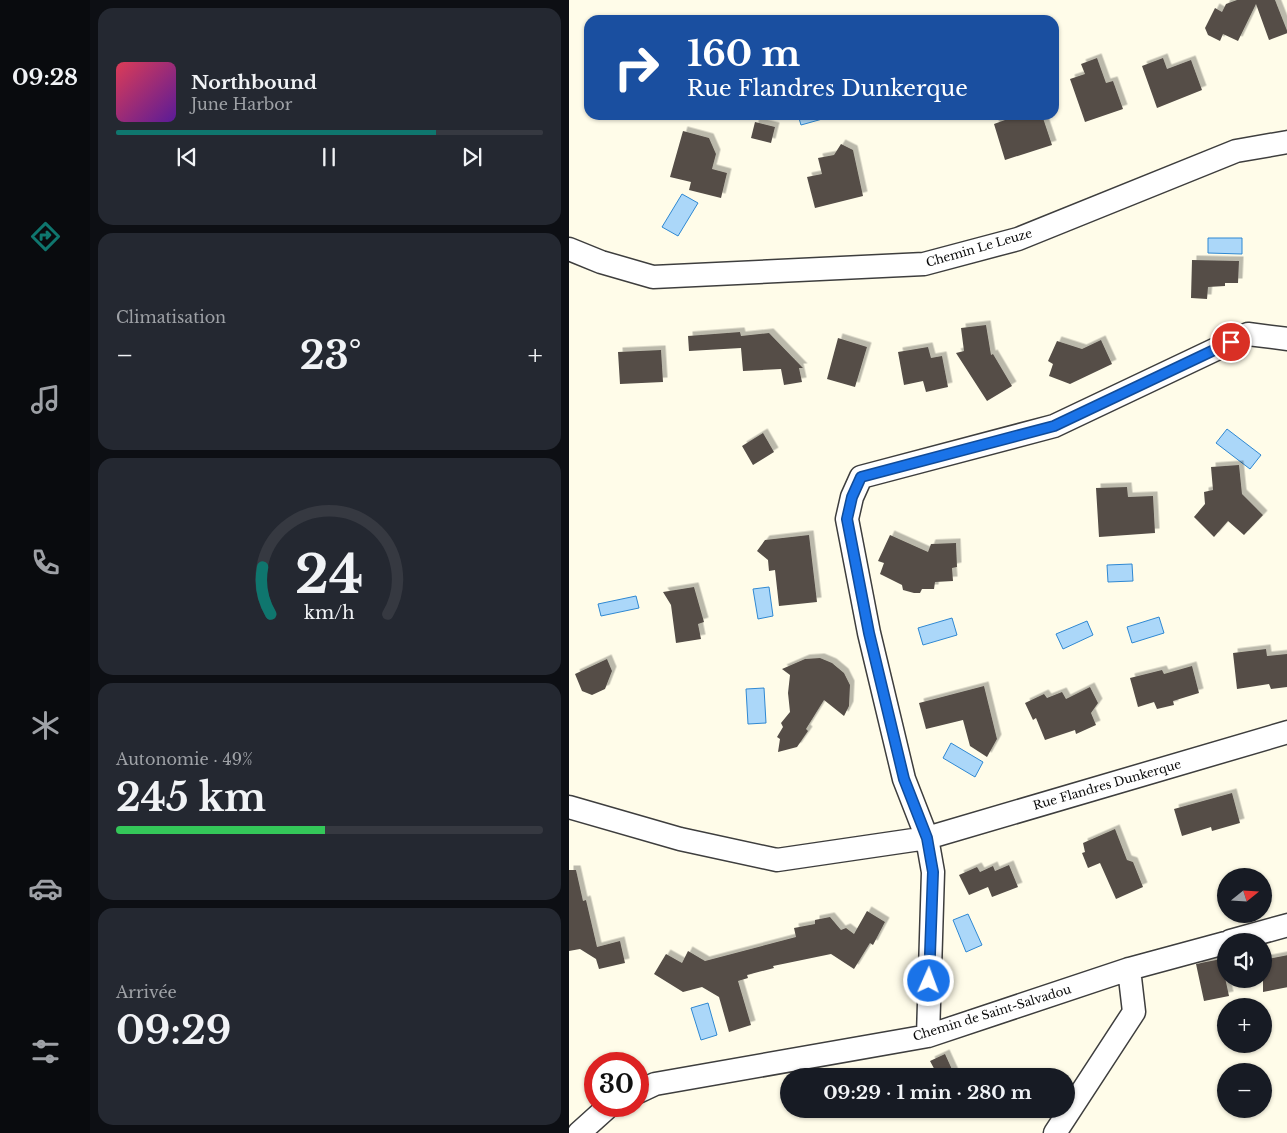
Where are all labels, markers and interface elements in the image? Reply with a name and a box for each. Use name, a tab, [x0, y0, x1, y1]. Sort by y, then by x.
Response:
text: 160 m	[687, 32, 800, 75]
icon: right	[604, 35, 669, 100]
text: 09:28	[12, 64, 78, 91]
text: Northbound	[191, 71, 317, 94]
text: Rue Flandres Dunkerque	[687, 75, 968, 102]
text: June Harbor	[191, 94, 292, 114]
icon: previous	[173, 143, 201, 171]
icon: pause	[315, 143, 343, 171]
icon: next	[458, 143, 486, 171]
icon: directions	[28, 219, 63, 254]
street label: Chemin Le Leuze	[924, 225, 1034, 270]
text: Climatisation	[116, 307, 226, 327]
pin	[1210, 321, 1252, 363]
icon: arrive	[1217, 328, 1245, 356]
text: 23°	[300, 332, 362, 379]
text: −	[116, 338, 134, 373]
text: +	[528, 338, 543, 373]
icon: music	[28, 382, 63, 417]
text: 24	[295, 543, 364, 607]
icon: phone	[28, 545, 63, 580]
text: km/h	[304, 602, 355, 624]
icon: climate	[28, 708, 63, 743]
text: Autonomie · 49%	[116, 749, 253, 769]
street label: Rue Flandres Dunkerque	[1031, 756, 1183, 813]
text: 245 km	[116, 774, 266, 821]
north arrow	[1217, 868, 1271, 922]
map controls	[1217, 868, 1272, 1118]
icon: car	[28, 871, 63, 906]
button: sound	[1217, 933, 1272, 988]
position arrow	[902, 954, 954, 1006]
street label: Chemin de Saint-Salvadou	[911, 981, 1073, 1044]
text: Arrivée	[116, 982, 177, 1002]
button: +	[1217, 998, 1272, 1053]
text: 09:29	[116, 1007, 231, 1054]
icon: filters	[28, 1034, 63, 1069]
speed limit sign: 30	[584, 1052, 649, 1117]
button: −	[1217, 1063, 1272, 1118]
text: 09:29 · 1 min · 280 m	[823, 1081, 1032, 1104]

